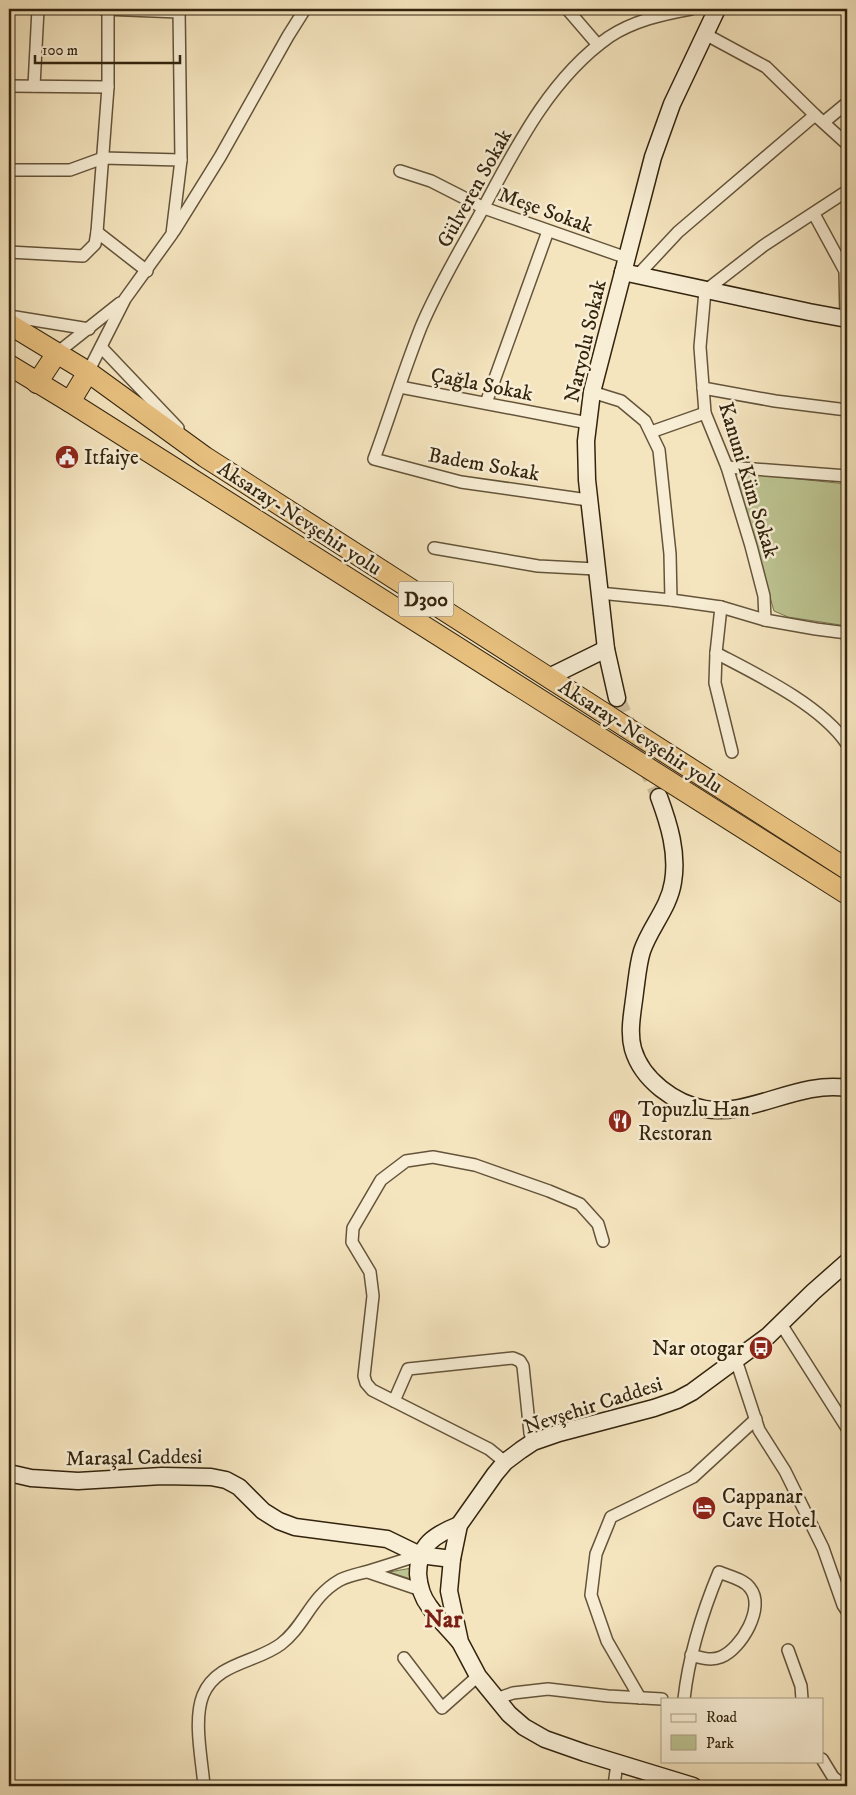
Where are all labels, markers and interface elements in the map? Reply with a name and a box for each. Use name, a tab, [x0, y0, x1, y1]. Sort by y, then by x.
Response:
scale bar	[35, 32, 180, 64]
text: 100 m	[42, 41, 78, 60]
street label: Gülveren Sokak	[432, 124, 518, 252]
street label: Meşe Sokak	[495, 182, 597, 240]
street label: Naryolu Sokak	[559, 277, 613, 405]
street label: Çağla Sokak	[428, 362, 536, 408]
street label: Kanuni Küm Sokak	[712, 399, 784, 562]
street label: Badem Sokak	[426, 442, 542, 488]
public building icon: Itfaiye	[54, 444, 80, 470]
place label: Itfaiye	[84, 445, 139, 471]
street label: Aksaray-Nevşehir yolu	[213, 456, 386, 582]
road number: D300	[398, 582, 454, 616]
street label: Aksaray-Nevşehir yolu	[554, 674, 727, 800]
place label: Topuzlu Han Restoran	[638, 1097, 750, 1147]
restaurant icon: Topuzlu Han Restoran	[607, 1108, 633, 1134]
bus stop icon: Nar otogar	[748, 1335, 774, 1361]
place label: Nar otogar	[652, 1336, 744, 1362]
street label: Nevşehir Caddesi	[521, 1371, 666, 1441]
street label: Maraşal Caddesi	[66, 1444, 203, 1472]
place label: Cappanar Cave Hotel	[722, 1484, 817, 1534]
hotel icon: Cappanar Cave Hotel	[691, 1495, 717, 1521]
district label: Nar	[424, 1605, 463, 1635]
legend	[661, 1698, 824, 1762]
text: Road	[706, 1708, 738, 1727]
text: Park	[706, 1734, 735, 1753]

